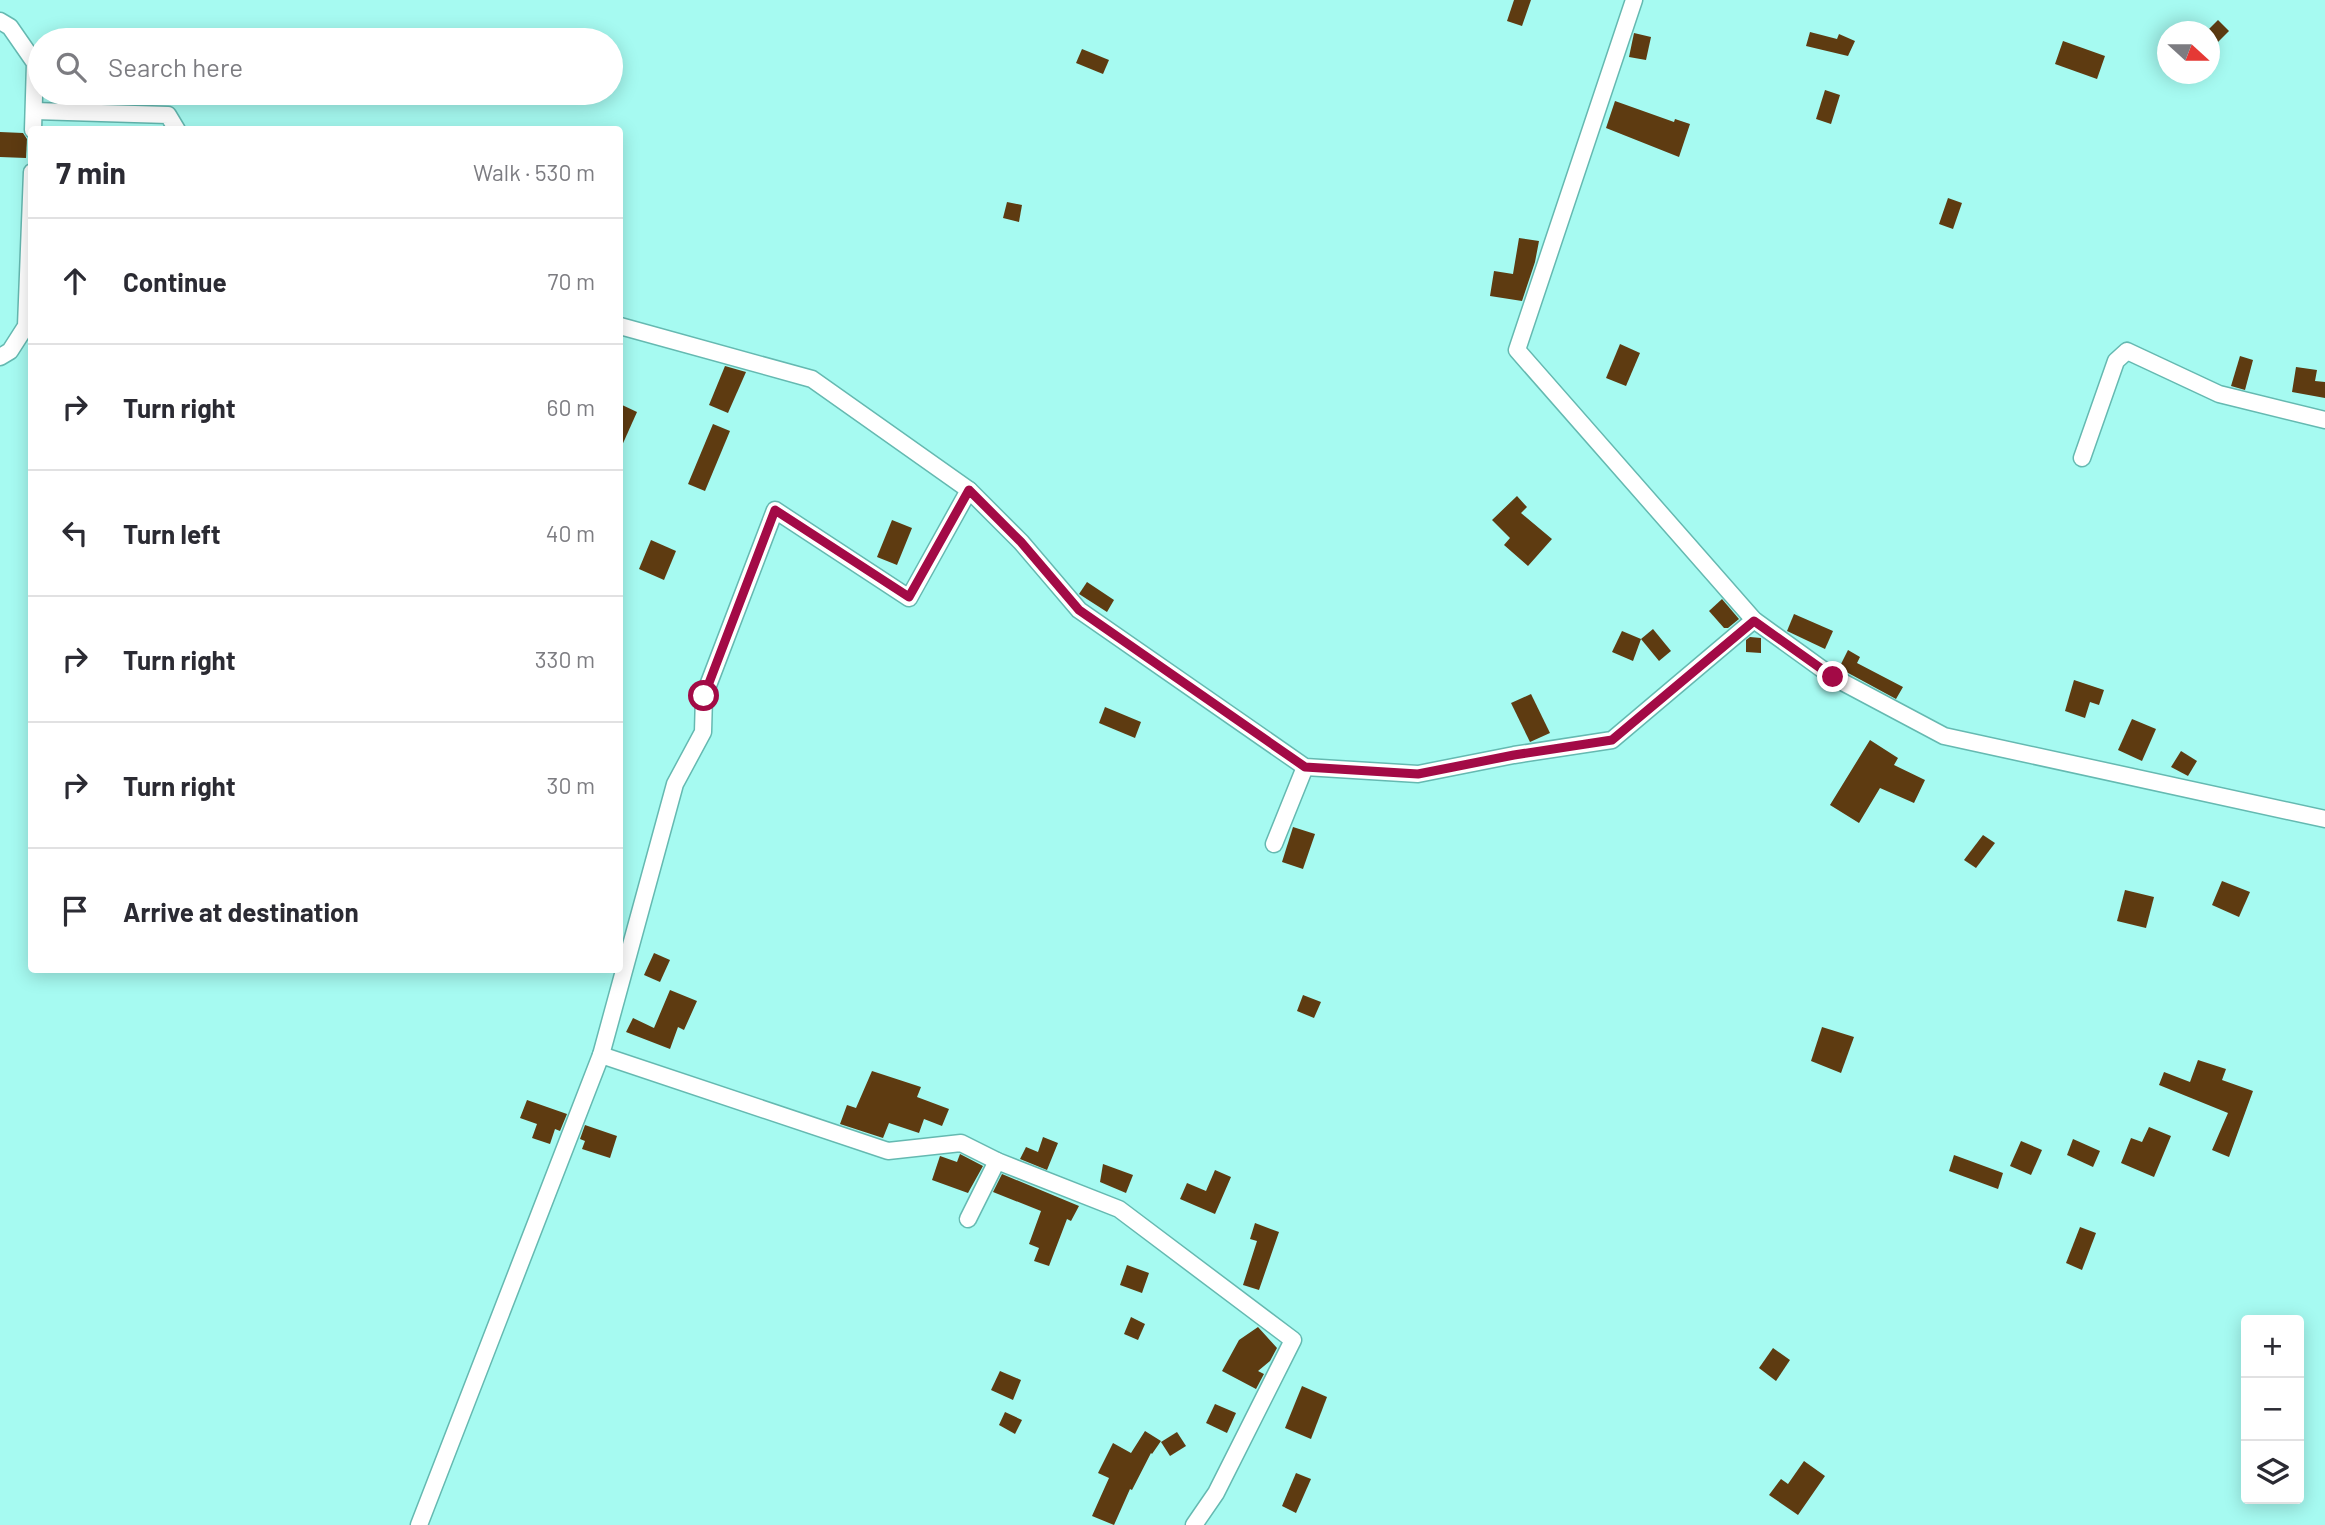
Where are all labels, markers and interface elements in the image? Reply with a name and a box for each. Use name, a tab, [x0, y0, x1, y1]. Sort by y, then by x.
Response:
north arrow	[2157, 21, 2220, 84]
search box	[28, 28, 623, 105]
icon: search	[52, 48, 90, 86]
text: Search here	[108, 51, 243, 82]
text: 7 min	[56, 154, 126, 190]
text: Walk · 530 m	[473, 158, 595, 186]
icon: ahead	[56, 262, 94, 300]
text: Continue	[123, 266, 227, 297]
text: 70 m	[548, 267, 595, 295]
icon: right	[56, 388, 94, 426]
text: Turn right	[123, 392, 236, 423]
text: 60 m	[547, 393, 595, 421]
icon: left	[56, 514, 94, 552]
text: Turn left	[123, 518, 221, 549]
text: 40 m	[546, 519, 595, 547]
icon: right	[56, 640, 94, 678]
text: Turn right	[123, 644, 236, 675]
text: 330 m	[535, 645, 595, 673]
route end	[1817, 661, 1848, 692]
route start	[688, 680, 719, 711]
icon: right	[56, 766, 94, 804]
text: Turn right	[123, 770, 236, 801]
text: 30 m	[547, 771, 595, 799]
icon: arrive	[56, 892, 94, 930]
text: Arrive at destination	[123, 896, 359, 927]
map controls	[2241, 1315, 2304, 1504]
button: +	[2241, 1315, 2304, 1378]
button: −	[2241, 1378, 2304, 1441]
button: layers	[2241, 1441, 2304, 1504]

